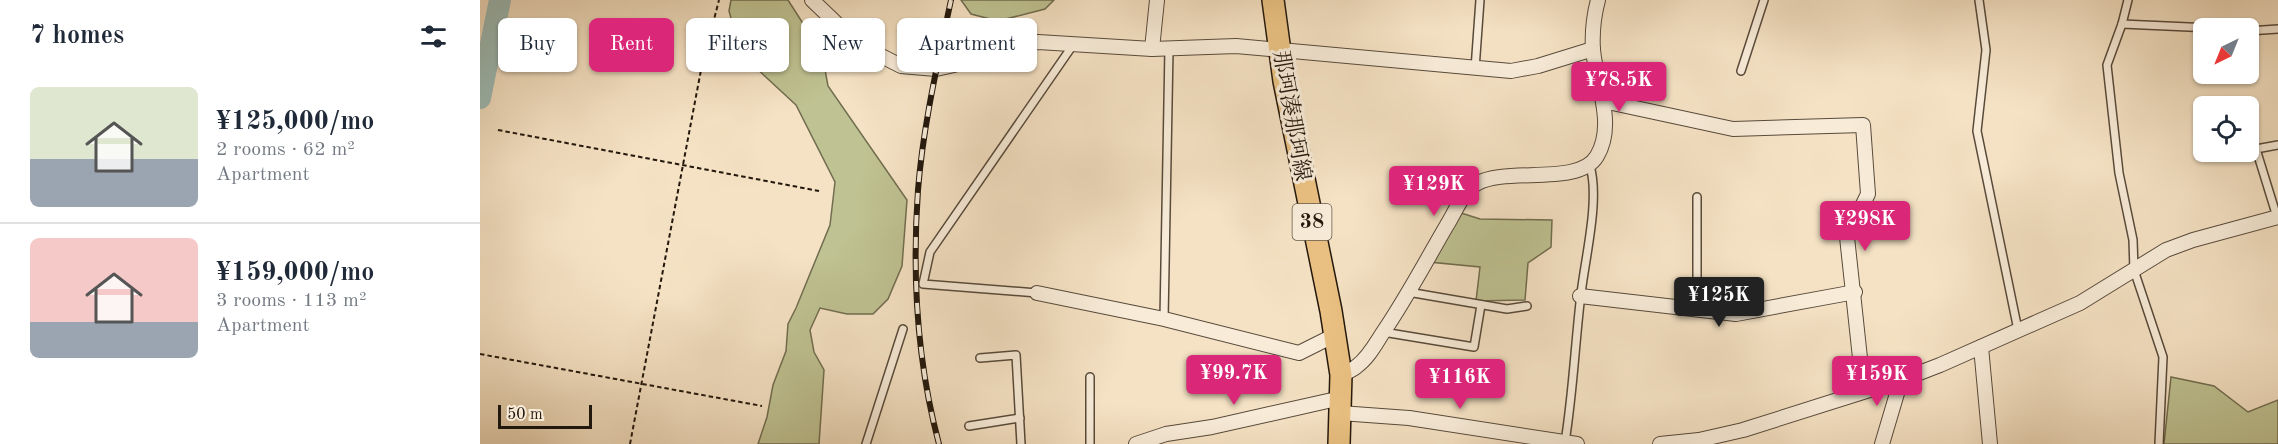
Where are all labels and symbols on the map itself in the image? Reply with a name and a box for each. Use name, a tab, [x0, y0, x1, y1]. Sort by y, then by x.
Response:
north arrow	[2193, 18, 2259, 84]
street label: 那珂湊那珂線	[1269, 49, 1315, 183]
pin: ¥78.5K	[1570, 62, 1668, 113]
pin: ¥129K	[1392, 166, 1476, 217]
pin: ¥298K	[1823, 201, 1907, 252]
road number: 38	[1292, 204, 1332, 240]
pin: ¥125K	[1677, 277, 1761, 328]
pin: ¥99.7K	[1185, 355, 1283, 406]
pin: ¥159K	[1835, 356, 1919, 407]
pin: ¥116K	[1418, 359, 1502, 410]
scale bar	[498, 402, 592, 430]

